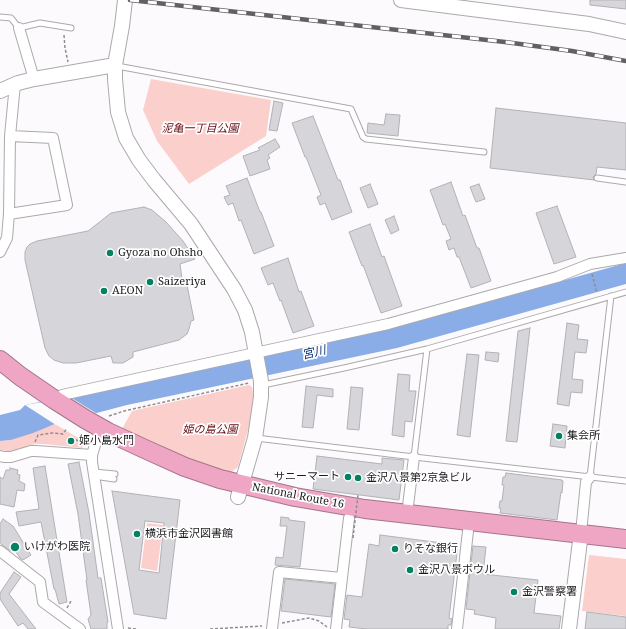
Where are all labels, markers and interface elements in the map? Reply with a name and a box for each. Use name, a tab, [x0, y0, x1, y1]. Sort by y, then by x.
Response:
park label: 泥亀一丁目公園	[162, 122, 238, 136]
place label: Gyoza no Ohsho	[118, 246, 203, 260]
marker: Gyoza no Ohsho	[105, 248, 115, 258]
place label: Saizeriya	[158, 275, 206, 289]
marker: Saizeriya	[145, 277, 155, 287]
place label: AEON	[112, 284, 143, 298]
marker: AEON	[99, 286, 109, 296]
water label: 宮川	[301, 343, 327, 363]
park label: 姫の島公園	[183, 423, 237, 437]
place label: 集会所	[567, 429, 600, 443]
marker: 集会所	[554, 431, 564, 441]
place label: 姫小島水門	[79, 434, 134, 448]
marker: 姫小島水門	[66, 436, 76, 446]
place label: サニーマート	[274, 470, 340, 484]
place label: 金沢八景第2京急ビル	[366, 471, 471, 485]
marker: サニーマート	[343, 472, 353, 482]
marker: 金沢八景第2京急ビル	[353, 473, 363, 483]
street label: National Route 16	[251, 481, 345, 511]
place label: 横浜市金沢図書館	[145, 527, 233, 541]
marker: 横浜市金沢図書館	[132, 529, 142, 539]
place label: いけがわ医院	[24, 540, 90, 554]
marker: いけがわ医院	[9, 541, 21, 553]
place label: りそな銀行	[403, 542, 458, 556]
marker: りそな銀行	[390, 544, 400, 554]
place label: 金沢八景ボウル	[418, 563, 495, 577]
marker: 金沢八景ボウル	[405, 565, 415, 575]
place label: 金沢警察署	[522, 585, 577, 599]
marker: 金沢警察署	[509, 587, 519, 597]

